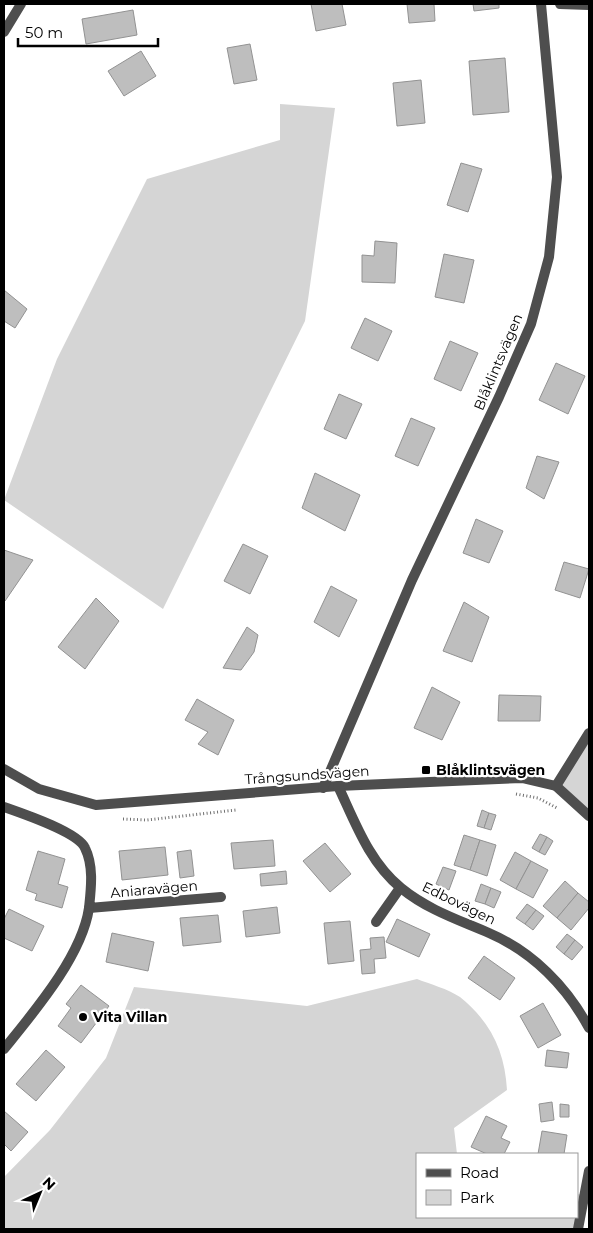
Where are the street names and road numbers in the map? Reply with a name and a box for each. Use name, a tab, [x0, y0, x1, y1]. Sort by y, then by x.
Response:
street label: Blåklintsvägen	[470, 311, 526, 413]
street label: Trångsundsvägen	[244, 762, 370, 788]
street label: Aniaravägen	[109, 876, 199, 902]
street label: Edbovägen	[419, 877, 499, 929]

